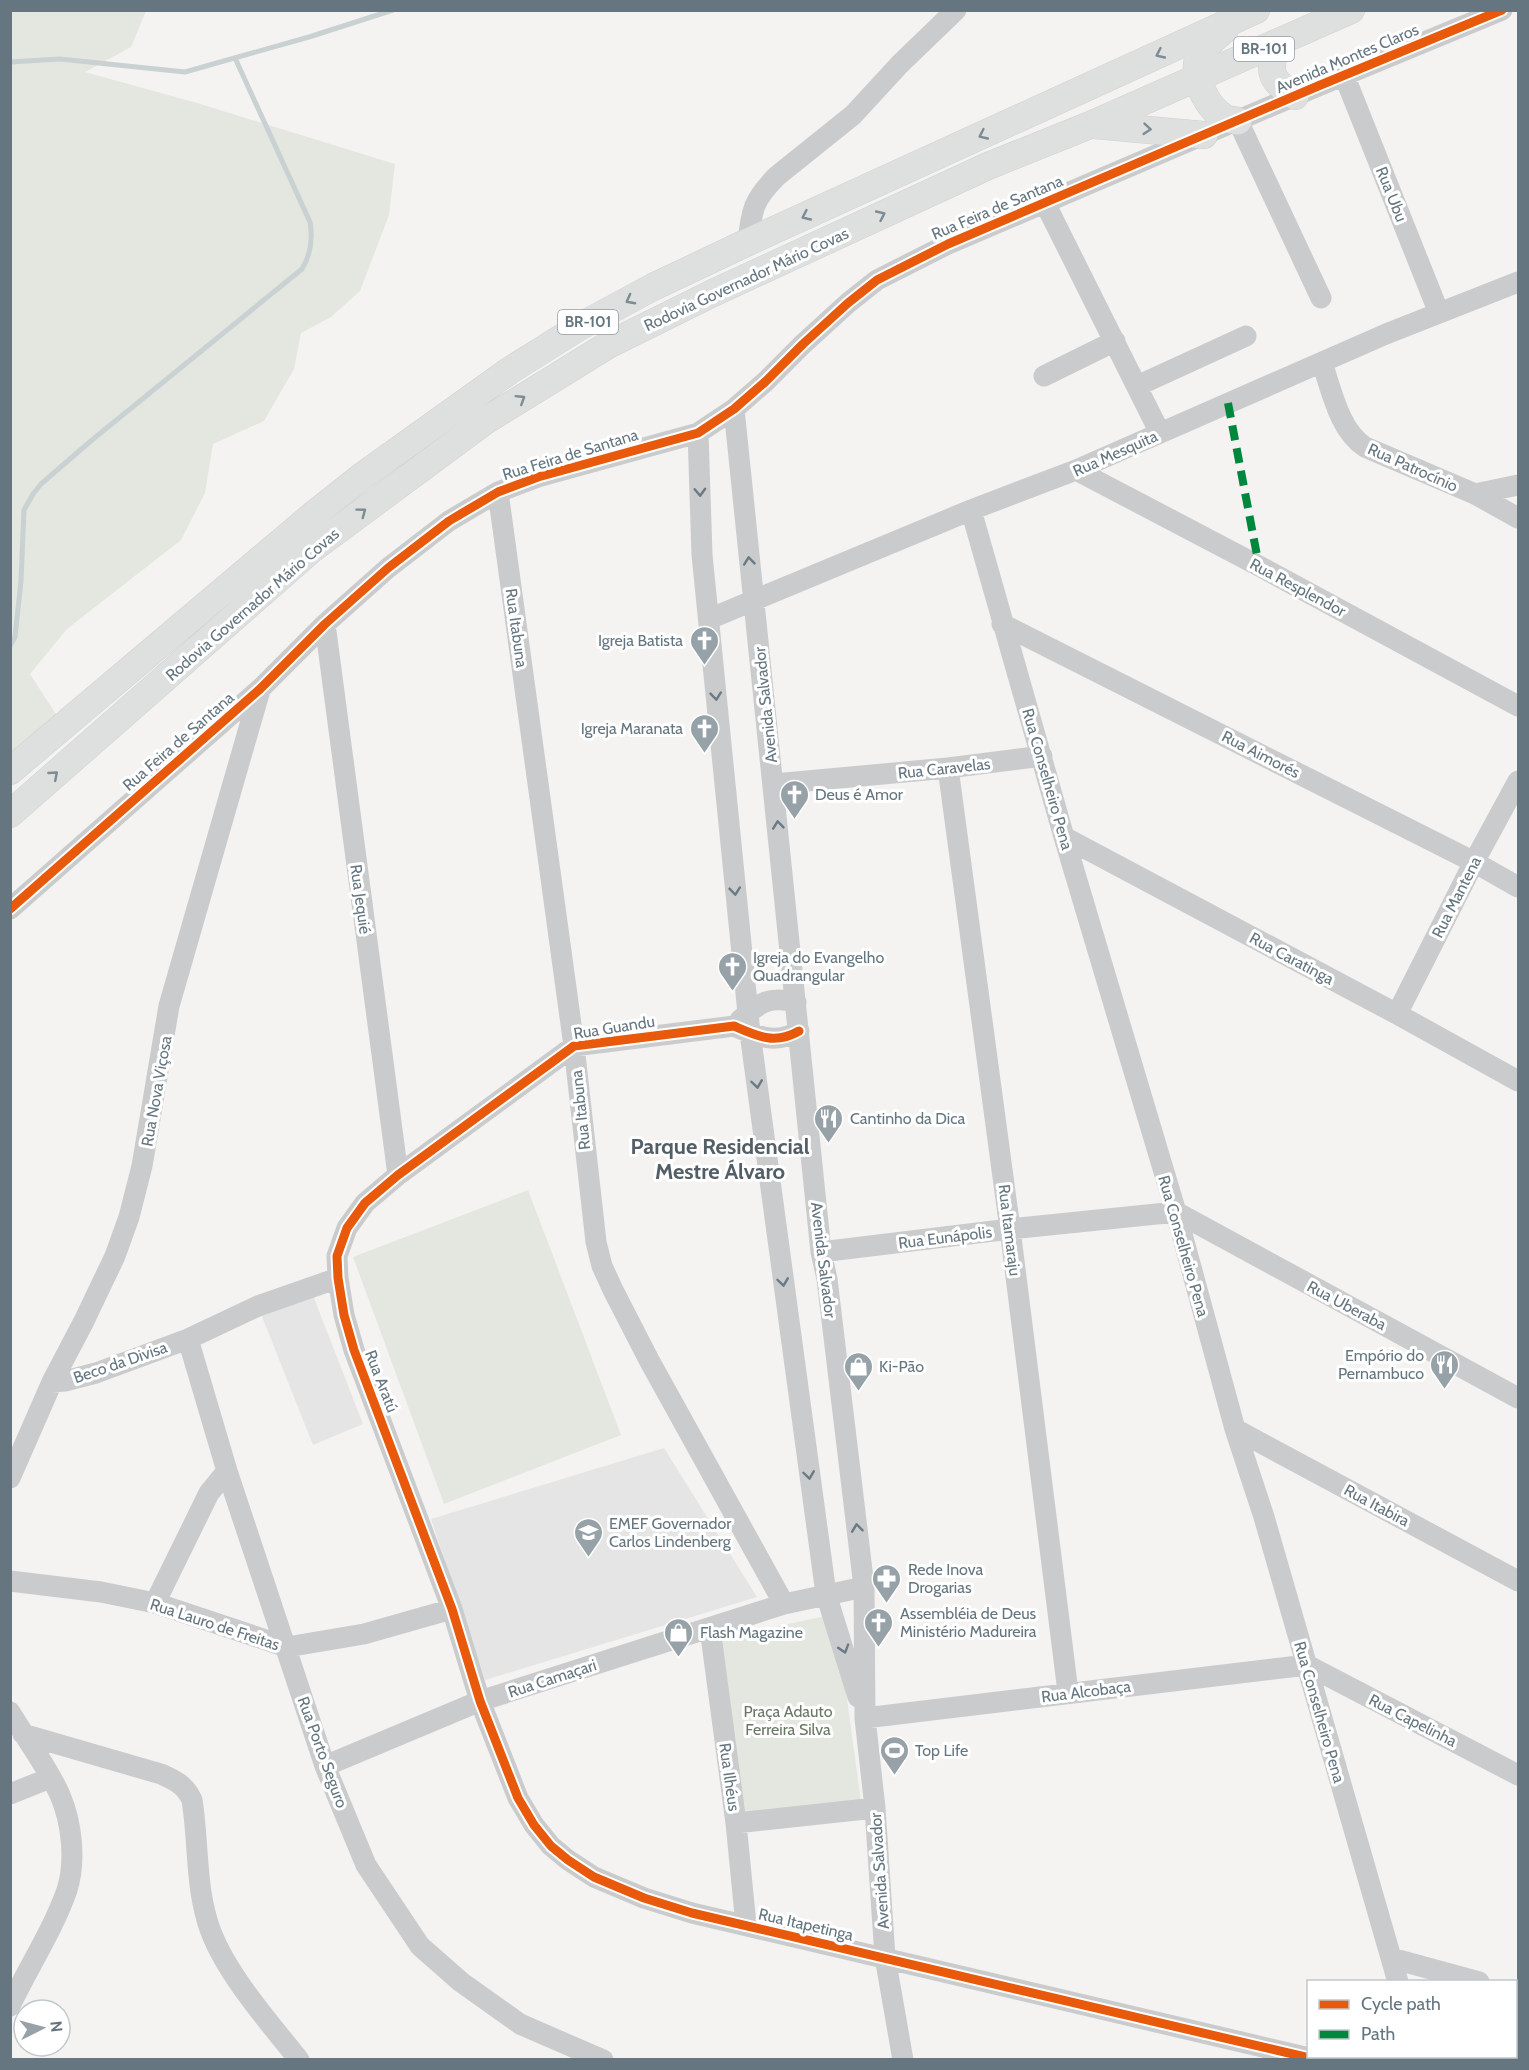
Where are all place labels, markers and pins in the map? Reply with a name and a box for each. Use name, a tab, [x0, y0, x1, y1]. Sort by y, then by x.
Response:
church icon: Igreja Batista	[688, 624, 720, 666]
place label: Igreja Batista	[598, 631, 683, 650]
church icon: Igreja Maranata	[688, 712, 720, 754]
place label: Igreja Maranata	[581, 719, 683, 738]
church icon: Deus é Amor	[778, 778, 810, 820]
place label: Deus é Amor	[815, 785, 904, 804]
place label: Igreja do Evangelho Quadrangular	[753, 948, 884, 985]
church icon: Igreja do Evangelho Quadrangular	[716, 950, 748, 992]
restaurant icon: Cantinho da Dica	[813, 1102, 845, 1144]
place label: Cantinho da Dica	[850, 1109, 965, 1128]
place label: Empório do Pernambuco	[1338, 1346, 1424, 1383]
restaurant icon: Empório do Pernambuco	[1429, 1348, 1461, 1390]
shop icon: Ki-Pão	[842, 1350, 874, 1392]
place label: Ki-Pão	[879, 1357, 924, 1376]
place label: EMEF Governador Carlos Lindenberg	[609, 1514, 732, 1551]
school or university icon: EMEF Governador Carlos Lindenberg	[572, 1516, 604, 1558]
place label: Rede Inova Drogarias	[908, 1560, 984, 1597]
pharmacy icon: Rede Inova Drogarias	[871, 1562, 903, 1604]
place label: Assembléia de Deus Ministério Madureira	[900, 1604, 1037, 1641]
church icon: Assembléia de Deus Ministério Madureira	[863, 1606, 895, 1648]
shop icon: Flash Magazine	[663, 1616, 695, 1658]
place label: Flash Magazine	[700, 1623, 803, 1642]
sports icon: Top Life	[878, 1734, 910, 1776]
place label: Top Life	[915, 1741, 968, 1760]

